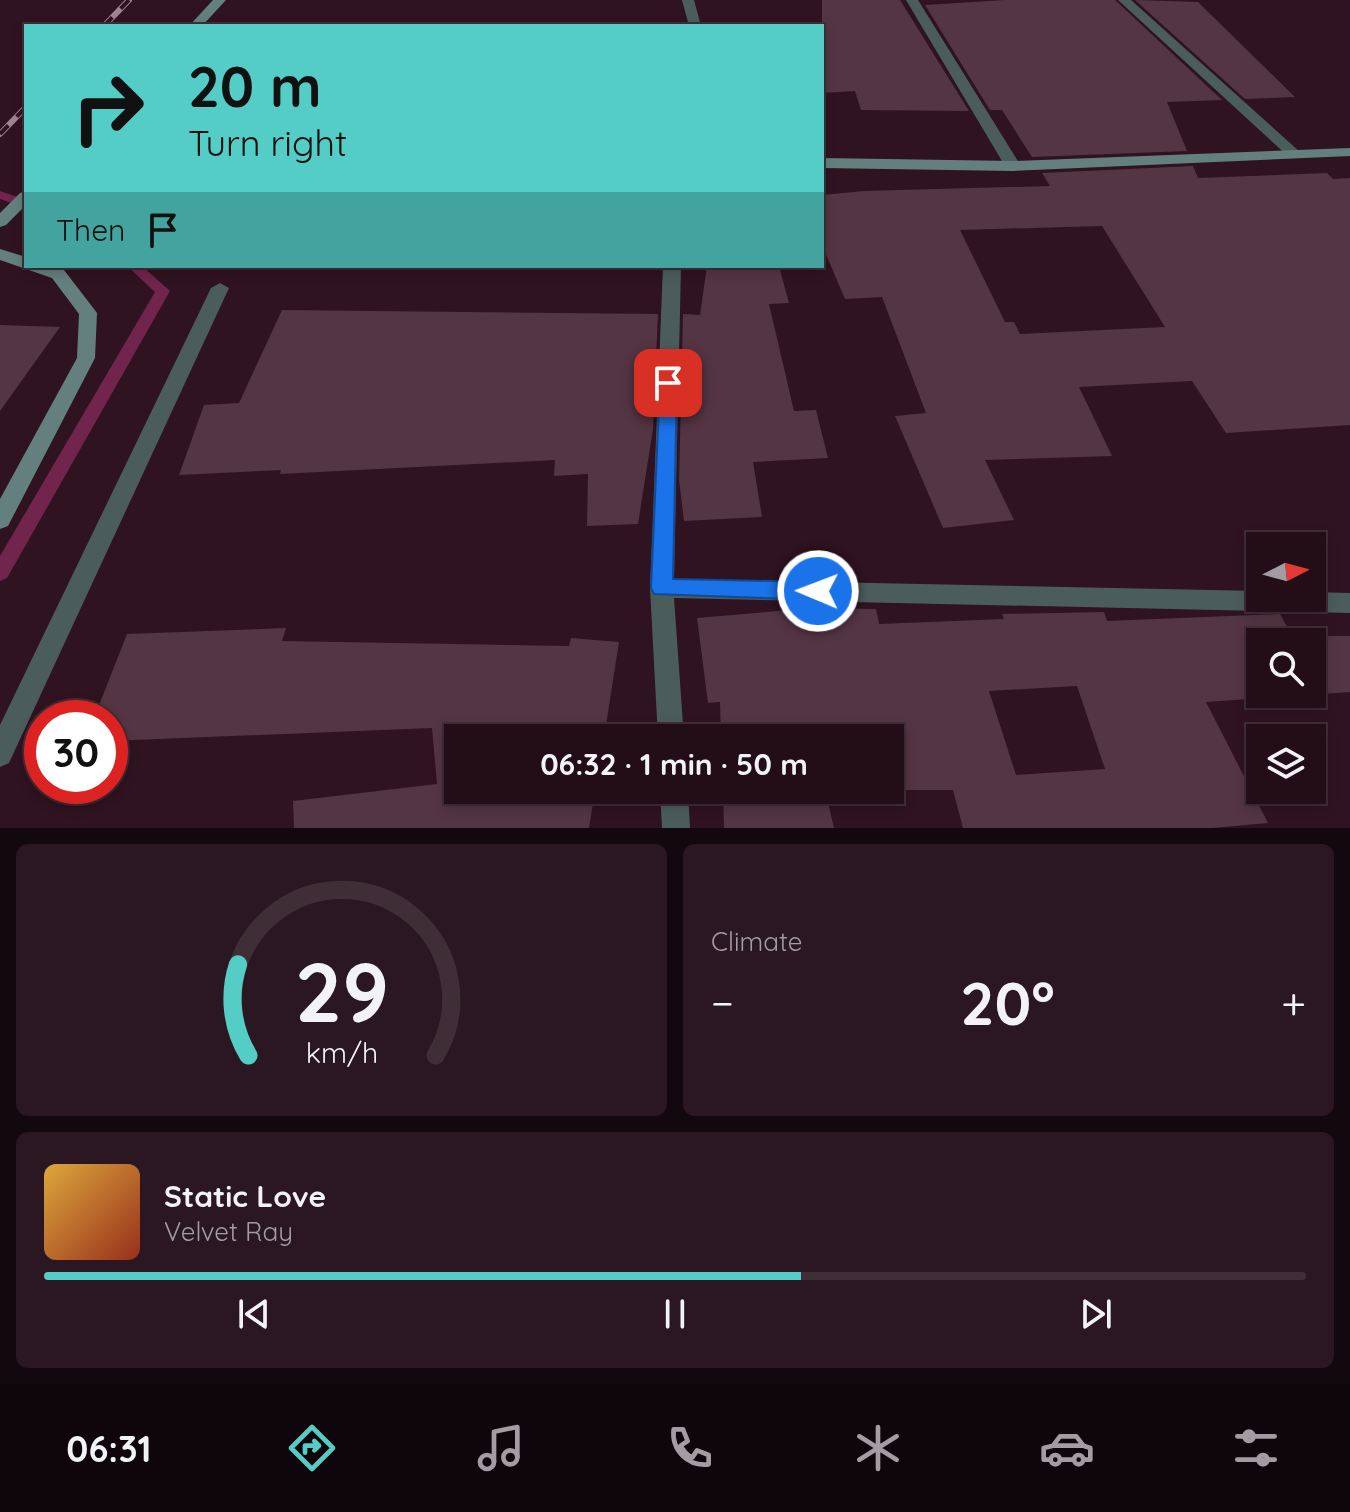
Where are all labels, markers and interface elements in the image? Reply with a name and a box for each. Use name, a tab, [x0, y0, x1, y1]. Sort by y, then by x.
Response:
text: 20 m	[188, 51, 322, 121]
icon: right	[56, 56, 160, 160]
text: Turn right	[188, 120, 347, 165]
icon: arrive	[141, 208, 185, 252]
text: Then	[56, 211, 125, 249]
pin	[634, 349, 702, 417]
icon: arrive	[646, 361, 690, 405]
north arrow	[1246, 532, 1326, 612]
map controls	[1246, 532, 1326, 804]
position arrow	[776, 549, 860, 633]
button: search	[1246, 628, 1326, 708]
speed limit sign: 30	[24, 700, 128, 804]
button: layers	[1246, 724, 1326, 804]
text: 06:32 · 1 min · 50 m	[540, 745, 808, 783]
text: Climate	[711, 925, 802, 958]
text: 29	[294, 939, 389, 1043]
text: 20°	[960, 965, 1055, 1040]
text: −	[711, 975, 734, 1030]
text: +	[1281, 975, 1306, 1030]
text: km/h	[305, 1034, 378, 1070]
text: Static Love	[164, 1177, 326, 1215]
text: Velvet Ray	[164, 1215, 293, 1248]
icon: previous	[232, 1292, 276, 1336]
icon: pause	[653, 1292, 697, 1336]
icon: next	[1074, 1292, 1118, 1336]
icon: directions	[284, 1420, 340, 1476]
icon: music	[473, 1420, 529, 1476]
icon: phone	[662, 1420, 718, 1476]
icon: climate	[850, 1420, 906, 1476]
icon: car	[1039, 1420, 1095, 1476]
icon: filters	[1228, 1420, 1284, 1476]
text: 06:31	[66, 1426, 152, 1471]

